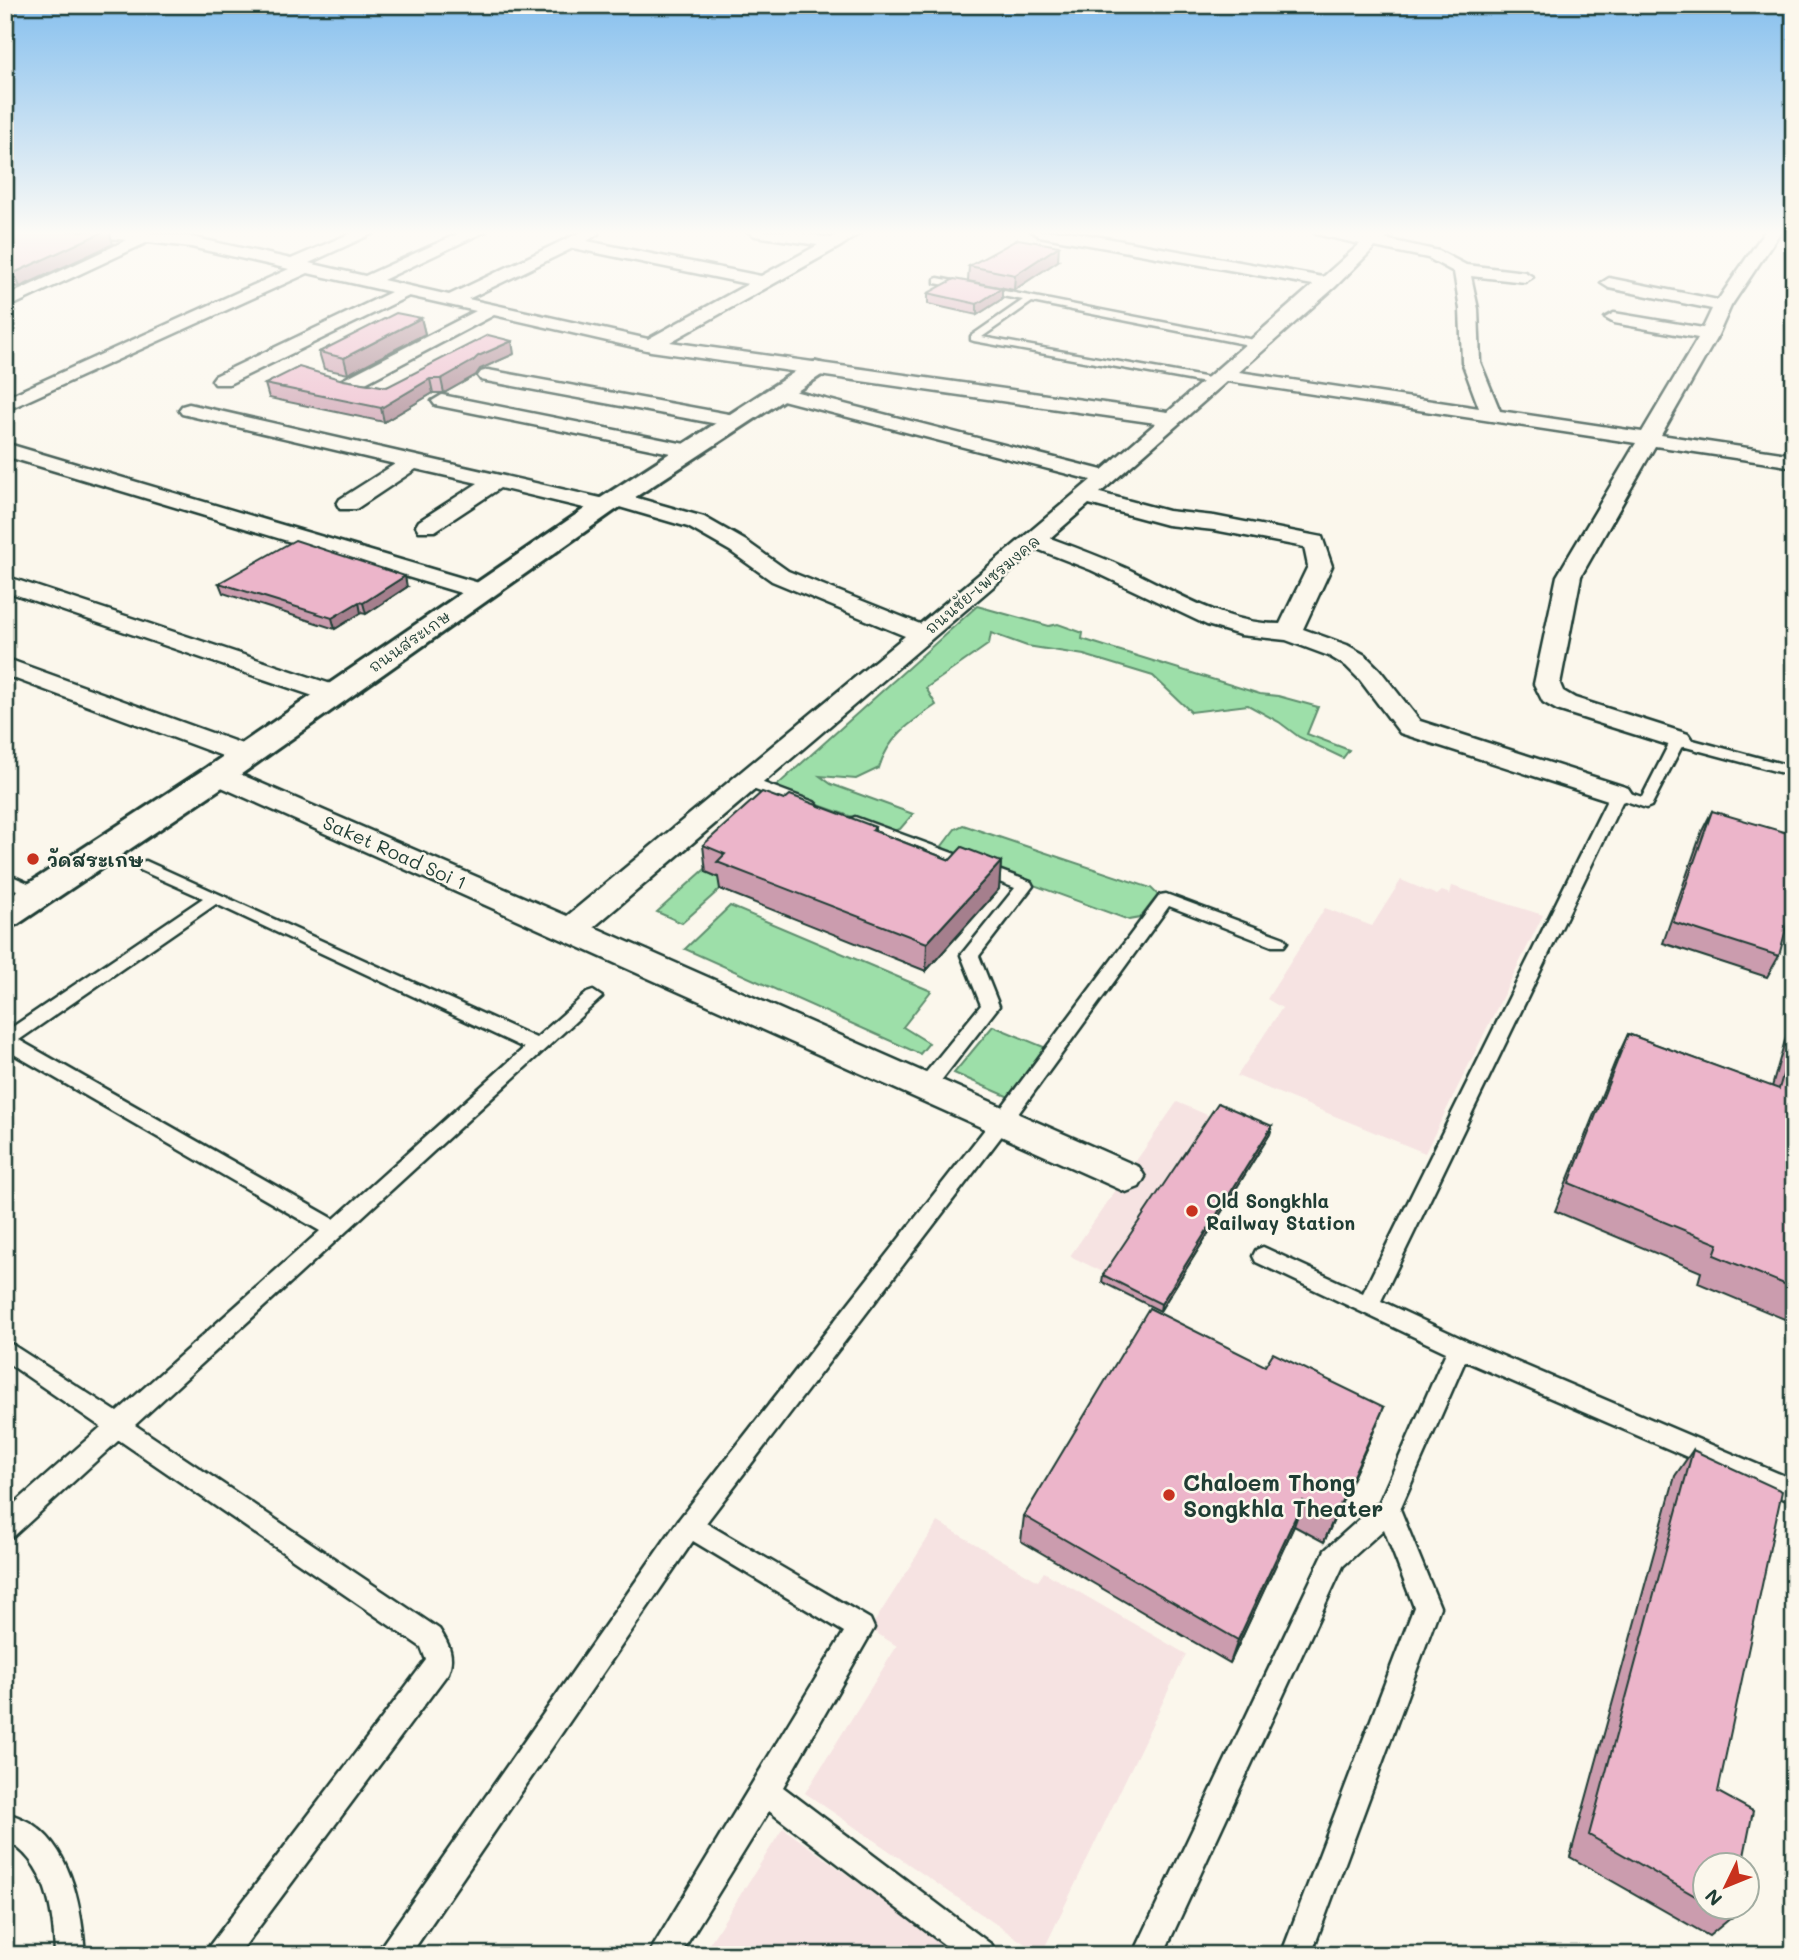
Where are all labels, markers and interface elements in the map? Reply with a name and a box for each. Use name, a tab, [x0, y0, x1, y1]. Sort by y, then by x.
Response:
street label: ถนนชัย-เพชรมงคล	[920, 529, 1044, 638]
street label: ถนนสระเกษ	[364, 605, 454, 677]
street label: Saket Road Soi 1	[319, 809, 471, 895]
place label: วัดสระเกษ	[47, 847, 144, 872]
marker: วัดสระเกษ	[25, 851, 41, 867]
place label: Old Songkhla Railway Station	[1206, 1188, 1355, 1235]
marker: Old Songkhla Railway Station	[1184, 1203, 1200, 1219]
place label: Chaloem Thong Songkhla Theater	[1183, 1467, 1383, 1523]
marker: Chaloem Thong Songkhla Theater	[1161, 1487, 1177, 1503]
north arrow	[1690, 1852, 1760, 1922]
text: N	[1699, 1884, 1727, 1912]

